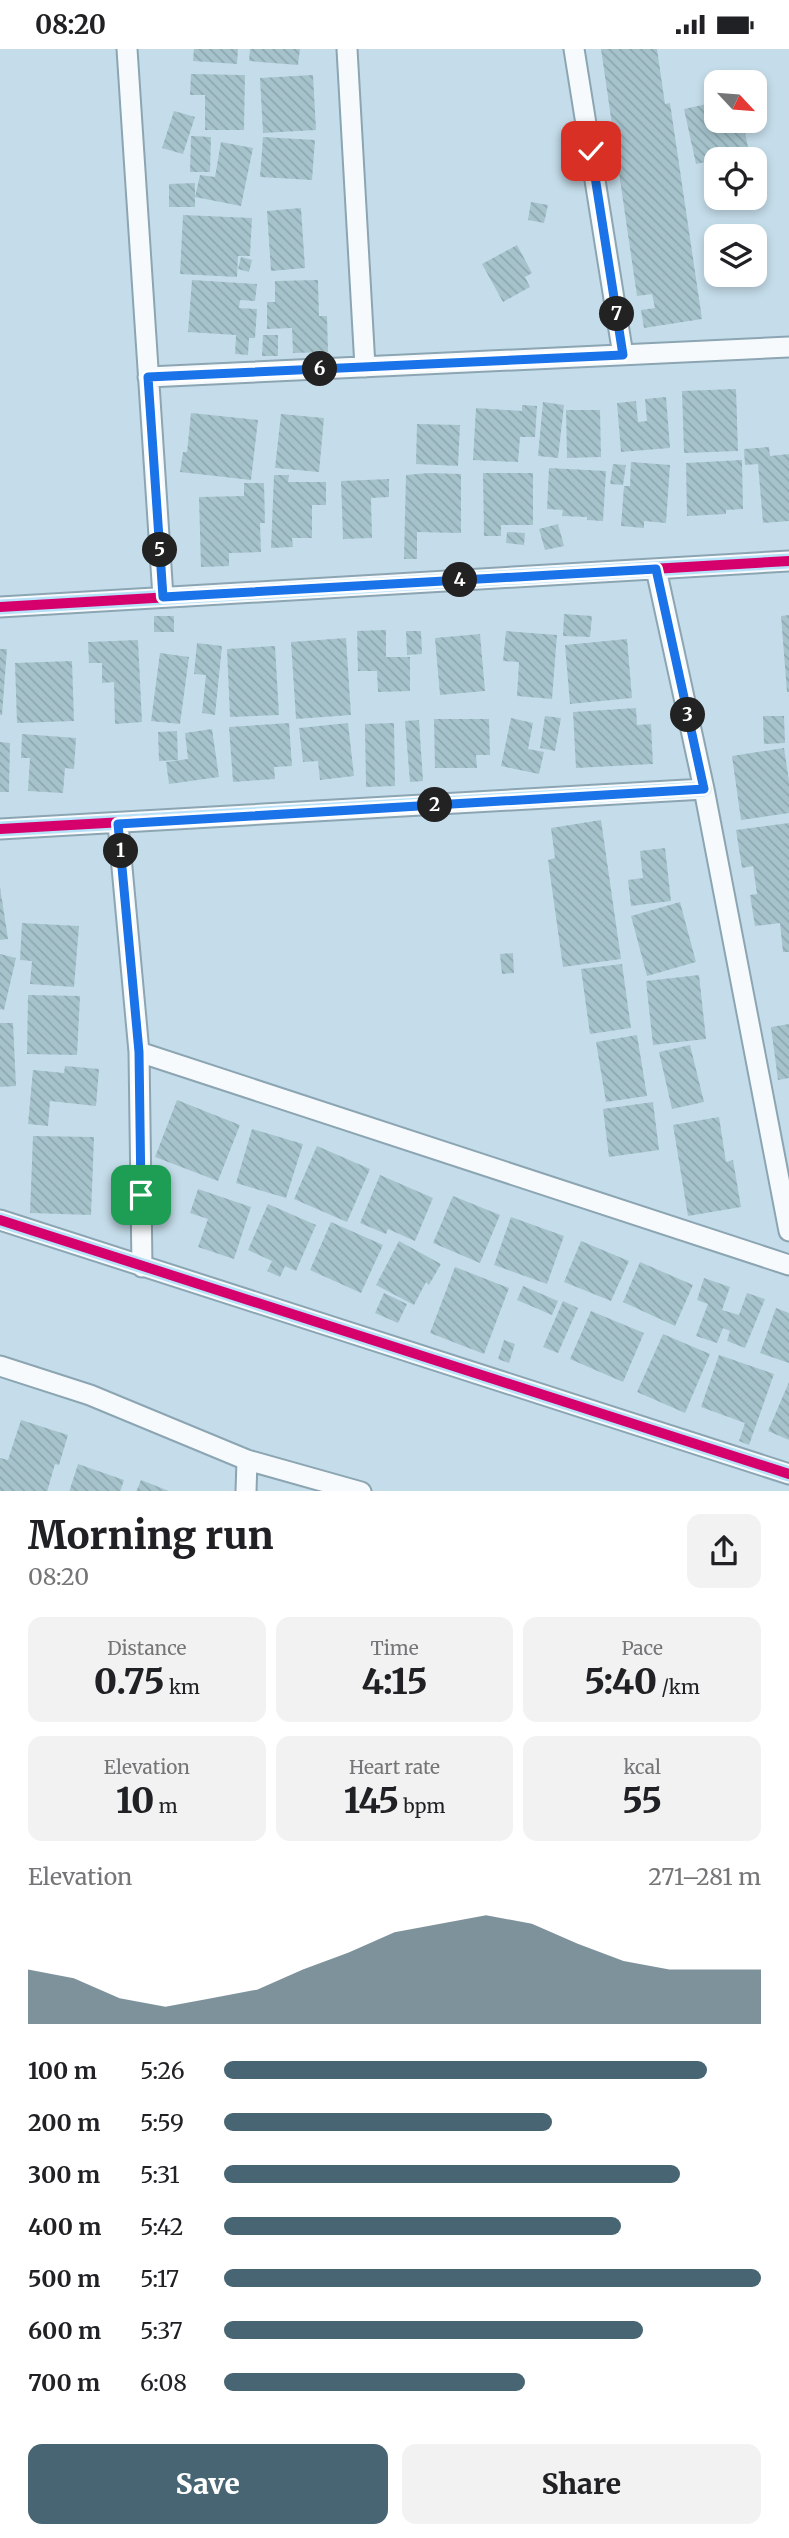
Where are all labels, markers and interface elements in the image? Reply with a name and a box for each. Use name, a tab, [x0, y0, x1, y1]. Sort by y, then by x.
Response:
text: 08:20	[35, 8, 106, 41]
north arrow	[704, 70, 766, 133]
map controls	[704, 70, 767, 287]
pin	[561, 121, 621, 181]
icon: check	[572, 132, 610, 170]
button: locate	[704, 147, 767, 210]
button: layers	[704, 224, 767, 287]
pin: 7	[600, 296, 634, 331]
text: 7	[611, 301, 622, 325]
pin: 6	[302, 351, 338, 387]
text: 6	[314, 356, 325, 380]
pin: 5	[142, 533, 178, 567]
text: 5	[154, 537, 165, 561]
pin: 4	[442, 563, 477, 597]
text: 4	[453, 567, 466, 591]
pin: 3	[670, 697, 706, 733]
text: 3	[682, 702, 693, 726]
pin: 2	[418, 787, 452, 823]
text: 2	[429, 792, 440, 816]
pin: 1	[104, 833, 138, 869]
text: 1	[116, 838, 125, 862]
pin	[111, 1165, 171, 1225]
icon: arrive	[122, 1176, 160, 1214]
text: Morning run	[28, 1512, 274, 1559]
button: share	[687, 1514, 761, 1588]
text: 08:20	[28, 1562, 89, 1591]
text: Distance	[107, 1636, 187, 1660]
text: Time	[370, 1636, 419, 1660]
text: Pace	[621, 1636, 663, 1660]
text: 0.75	[94, 1660, 164, 1704]
text: 4:15	[362, 1660, 427, 1704]
text: 5:40	[584, 1660, 657, 1704]
text: km	[164, 1675, 200, 1699]
text: /km	[657, 1675, 700, 1699]
text: Elevation	[104, 1755, 190, 1779]
text: Heart rate	[349, 1755, 440, 1779]
text: kcal	[623, 1755, 661, 1779]
text: 10	[116, 1779, 154, 1823]
text: 145	[344, 1779, 399, 1823]
text: 55	[622, 1779, 662, 1823]
text: m	[154, 1794, 178, 1818]
text: bpm	[399, 1794, 445, 1818]
text: Elevation	[28, 1862, 132, 1891]
text: 271–281 m	[648, 1862, 761, 1891]
text: 100 m	[28, 2056, 97, 2085]
text: 5:26	[140, 2056, 185, 2085]
text: 200 m	[28, 2108, 100, 2137]
text: 5:59	[140, 2108, 184, 2137]
text: 300 m	[28, 2160, 100, 2189]
text: 5:31	[140, 2160, 180, 2189]
text: 400 m	[28, 2212, 102, 2241]
text: 5:42	[140, 2212, 183, 2241]
text: 500 m	[28, 2264, 100, 2293]
text: 5:17	[140, 2264, 179, 2293]
text: 600 m	[28, 2316, 101, 2345]
text: 5:37	[140, 2316, 183, 2345]
text: 700 m	[28, 2368, 100, 2397]
text: 6:08	[140, 2368, 187, 2397]
button: Save	[28, 2444, 388, 2524]
button: Share	[402, 2444, 761, 2524]

